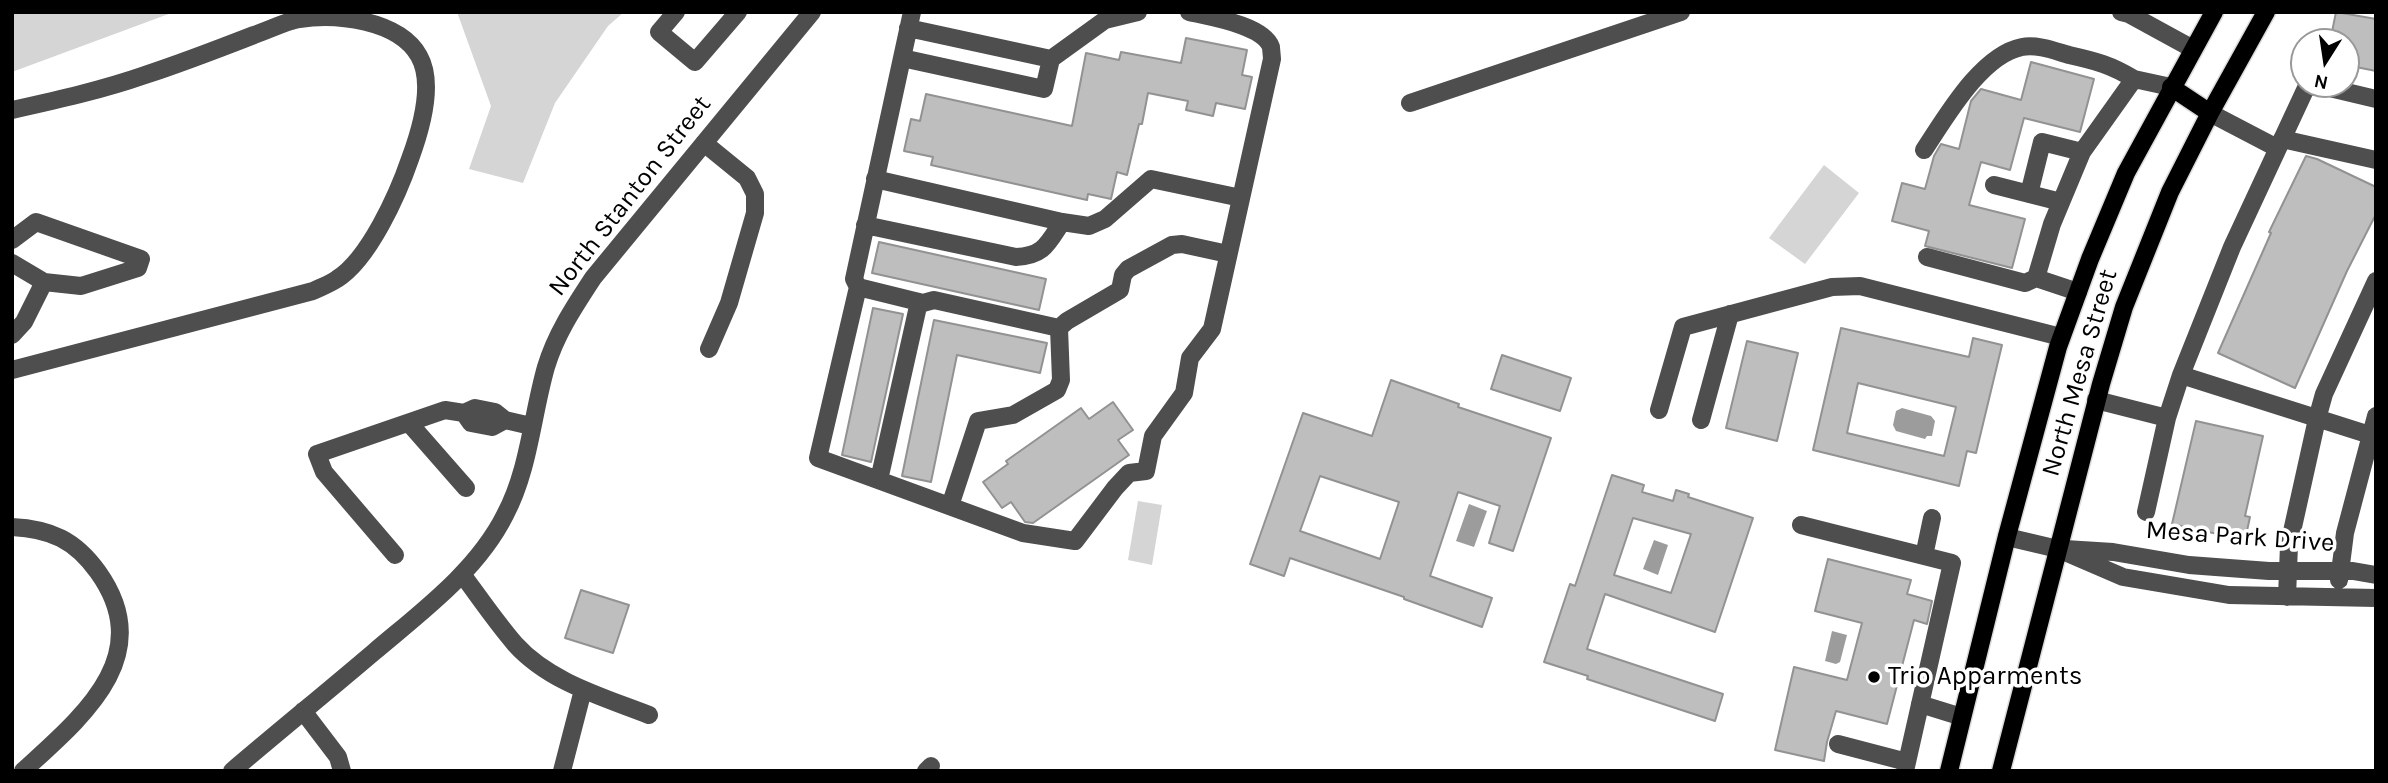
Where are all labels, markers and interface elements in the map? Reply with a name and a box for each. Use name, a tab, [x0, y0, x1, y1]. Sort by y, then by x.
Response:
north arrow	[2290, 28, 2360, 98]
text: N	[2312, 69, 2330, 94]
street label: North Stanton Street	[542, 90, 718, 302]
street label: North Mesa Street	[2036, 266, 2124, 480]
street label: Mesa Park Drive	[2145, 515, 2335, 559]
place label: Trio Apparments	[1888, 661, 2082, 693]
marker: Trio Apparments	[1866, 669, 1882, 685]

